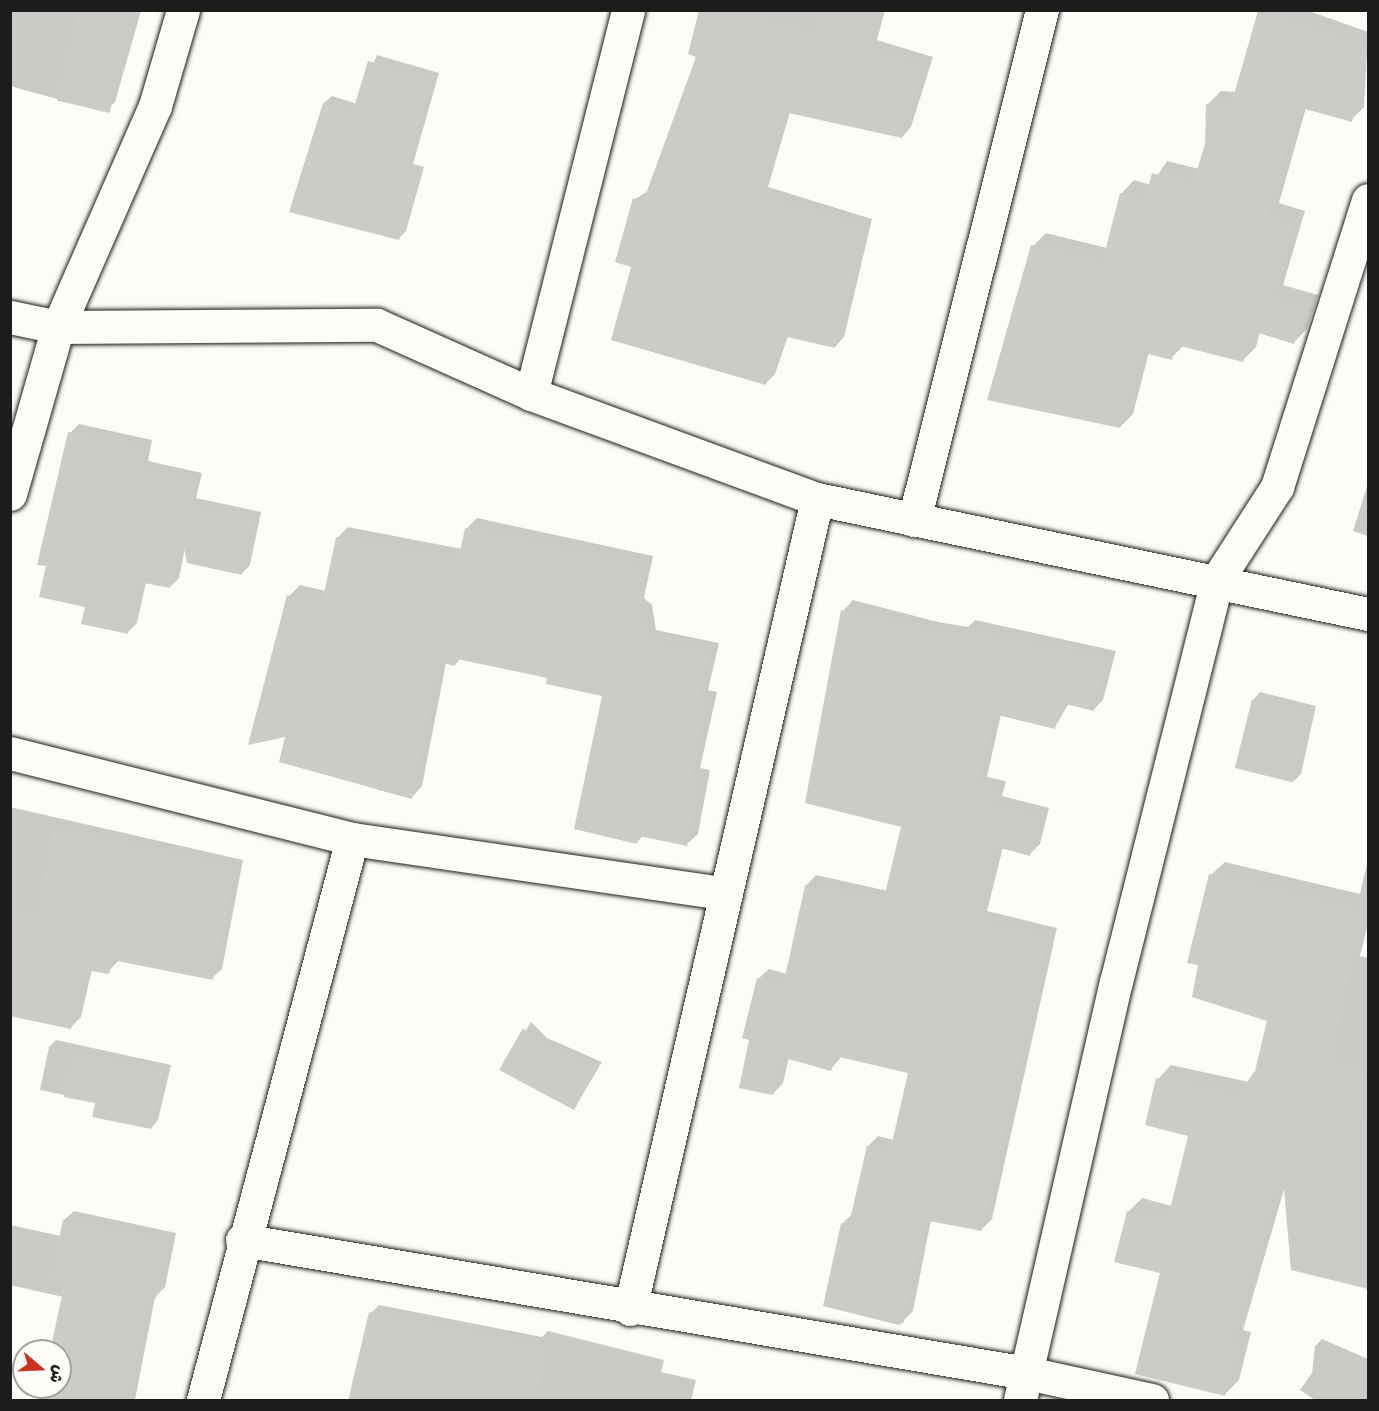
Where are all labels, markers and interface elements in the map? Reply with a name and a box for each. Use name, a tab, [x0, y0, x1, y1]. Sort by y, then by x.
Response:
north arrow	[12, 1339, 72, 1399]
text: ش	[44, 1362, 70, 1386]

